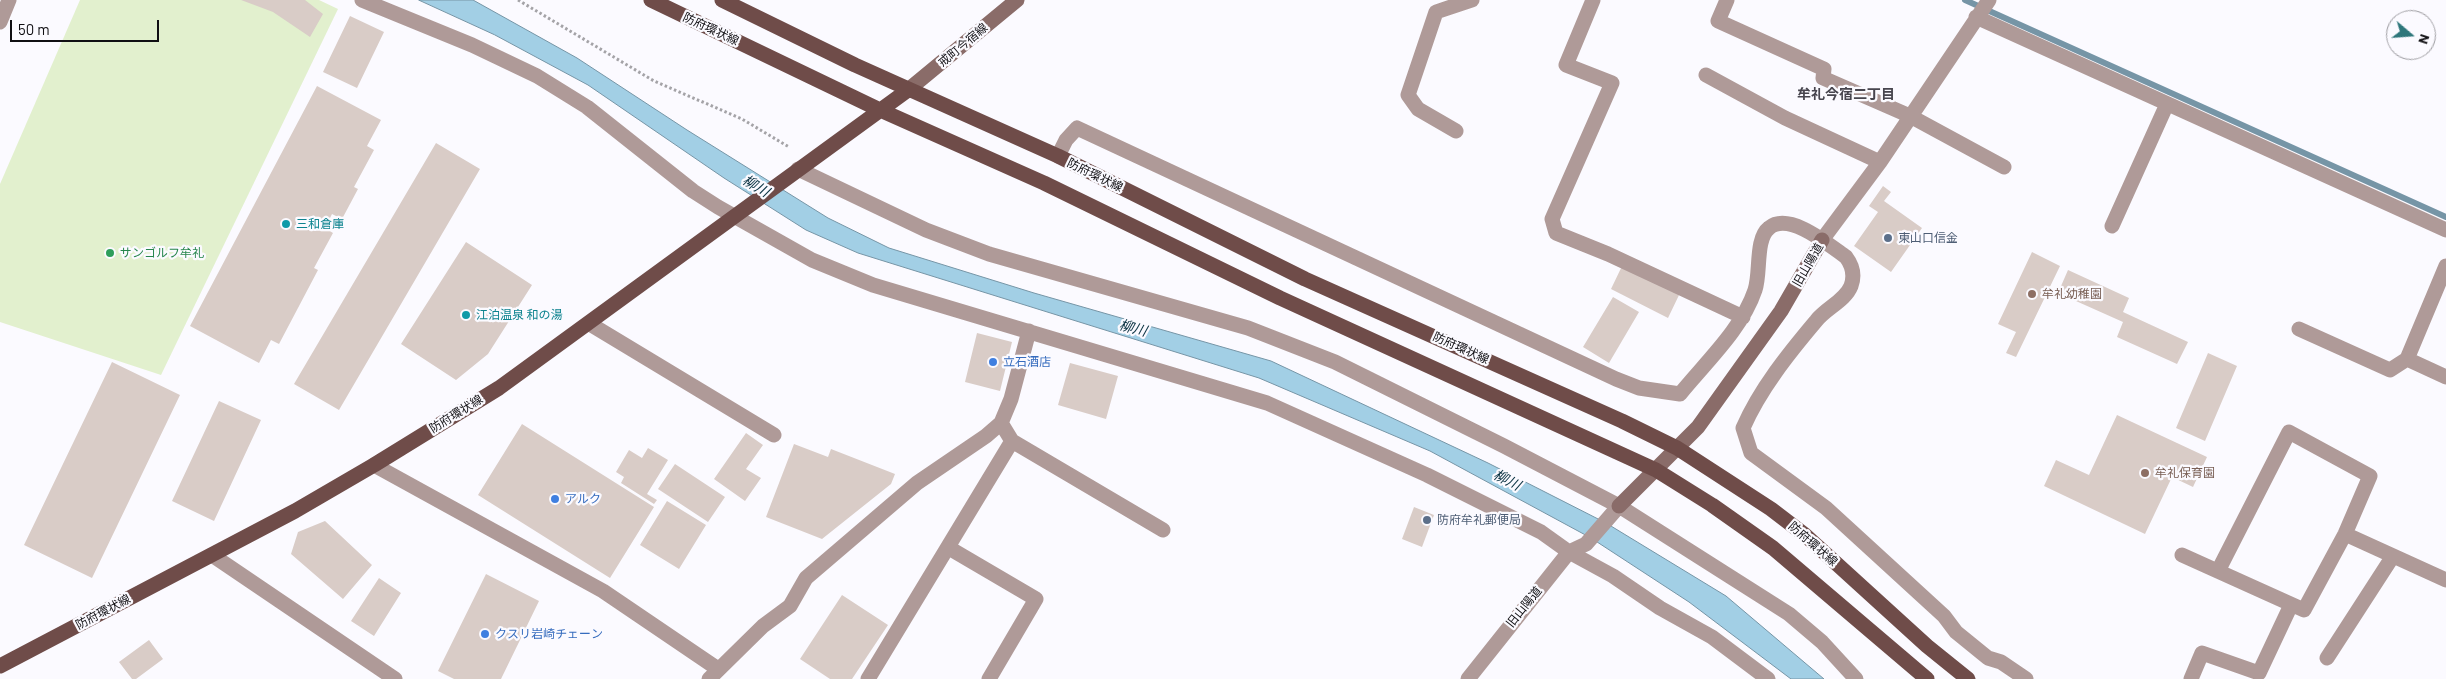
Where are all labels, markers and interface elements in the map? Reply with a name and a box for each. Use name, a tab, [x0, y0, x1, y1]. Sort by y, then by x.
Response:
scale bar	[12, 10, 161, 42]
street label: 防府環状線	[681, 10, 741, 48]
north arrow	[2386, 10, 2436, 60]
text: 50 m	[18, 20, 50, 38]
street label: 戒町今宿線	[935, 20, 991, 70]
text: N	[2415, 32, 2434, 47]
district label: 牟礼今宿二丁目	[1797, 86, 1895, 102]
street label: 防府環状線	[1065, 155, 1125, 195]
water label: 柳川	[740, 172, 772, 200]
place label: 三和倉庫	[296, 217, 344, 231]
marker: 三和倉庫	[280, 218, 292, 230]
place label: 東山口信金	[1898, 231, 1958, 245]
marker: 東山口信金	[1882, 232, 1894, 244]
street label: 旧山陽道	[1790, 241, 1826, 289]
place label: サンゴルフ牟礼	[120, 246, 204, 260]
marker: サンゴルフ牟礼	[104, 247, 116, 259]
place label: 牟礼幼稚園	[2042, 287, 2102, 301]
marker: 牟礼幼稚園	[2026, 288, 2038, 300]
place label: 江泊温泉 和の湯	[476, 308, 562, 322]
marker: 江泊温泉 和の湯	[460, 309, 472, 321]
water label: 柳川	[1117, 316, 1149, 340]
street label: 防府環状線	[1431, 329, 1491, 367]
place label: 立石酒店	[1003, 355, 1051, 369]
marker: 立石酒店	[987, 356, 999, 368]
street label: 防府環状線	[427, 392, 485, 436]
water label: 柳川	[1491, 466, 1523, 494]
place label: 牟礼保育園	[2155, 466, 2215, 480]
marker: 牟礼保育園	[2139, 467, 2151, 479]
place label: アルク	[565, 492, 601, 506]
marker: アルク	[549, 493, 561, 505]
place label: 防府牟礼郵便局	[1437, 513, 1521, 527]
marker: 防府牟礼郵便局	[1421, 514, 1433, 526]
street label: 防府環状線	[1786, 519, 1840, 569]
street label: 旧山陽道	[1503, 584, 1545, 630]
street label: 防府環状線	[73, 592, 133, 632]
place label: クスリ岩崎チェーン	[495, 627, 603, 641]
marker: クスリ岩崎チェーン	[479, 628, 491, 640]

